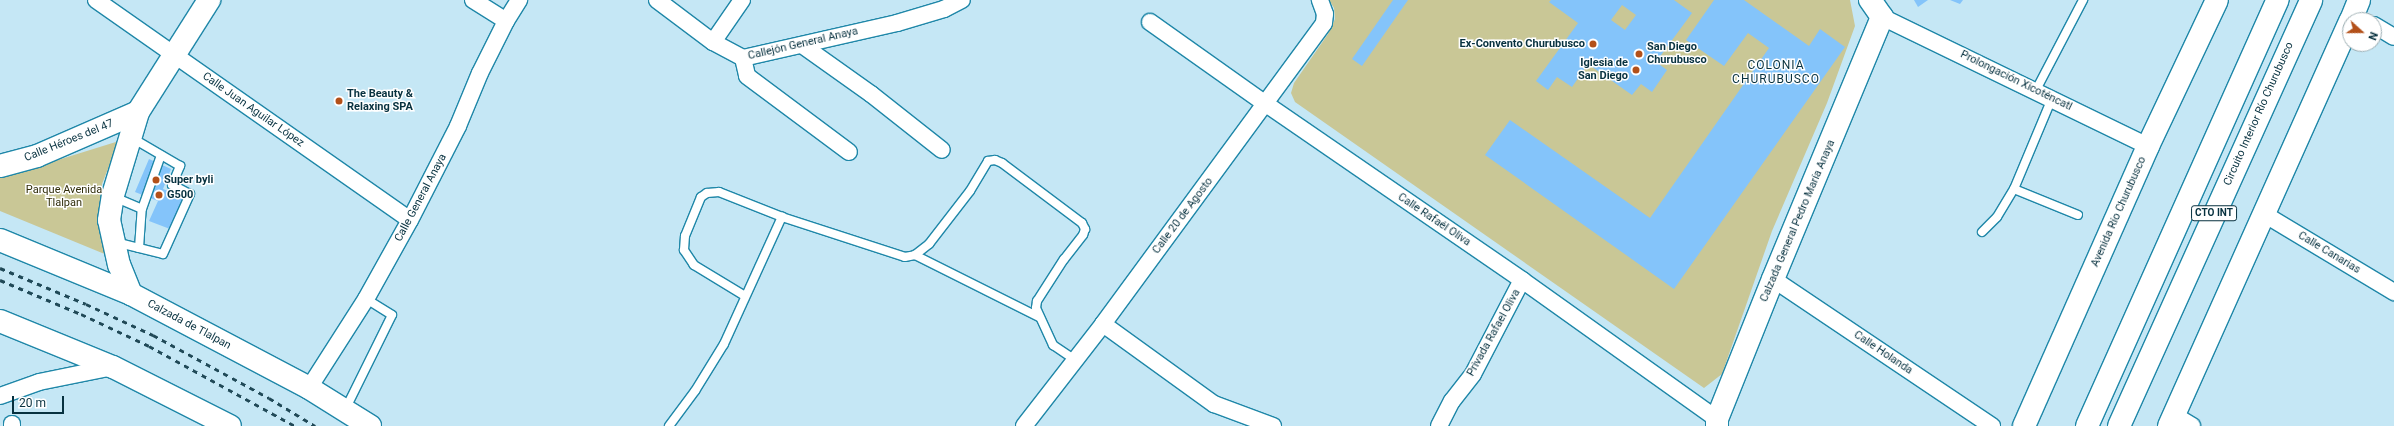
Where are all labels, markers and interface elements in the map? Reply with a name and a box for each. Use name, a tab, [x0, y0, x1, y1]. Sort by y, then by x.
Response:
north arrow	[2342, 12, 2382, 52]
street label: Callejón General Anaya	[747, 25, 859, 63]
text: N	[2365, 30, 2380, 42]
place label: Ex-Convento Churubusco	[1460, 37, 1585, 51]
marker: Ex-Convento Churubusco	[1588, 39, 1598, 49]
street label: Circuito Interior Río Churubusco	[2221, 40, 2297, 188]
place label: San Diego Churubusco	[1647, 41, 1707, 67]
street label: Prolongación Xicoténcatl	[1958, 48, 2074, 114]
marker: San Diego Churubusco	[1634, 49, 1644, 59]
place label: Iglesia de San Diego	[1578, 57, 1628, 83]
district label: COLONIA CHURUBUSCO	[1732, 59, 1820, 87]
marker: Iglesia de San Diego	[1631, 65, 1641, 75]
street label: Calle Juan Aguilar López	[200, 70, 306, 150]
place label: The Beauty & Relaxing SPA	[347, 88, 413, 114]
marker: The Beauty & Relaxing SPA	[334, 96, 344, 106]
street label: Calle Héroes del 47	[23, 117, 115, 165]
street label: Calzada General Pedro María Anaya	[1758, 138, 1838, 304]
street label: Calle General Anaya	[392, 152, 450, 244]
street label: Avenida Río Churubusco	[2089, 155, 2149, 269]
place label: Super byli	[164, 173, 213, 187]
marker: Super byli	[151, 175, 161, 185]
street label: Calle 20 de Agosto	[1150, 175, 1216, 257]
park label: Parque Avenida Tlalpan	[26, 184, 102, 210]
place label: G500	[167, 188, 193, 202]
marker: G500	[154, 190, 164, 200]
street label: Calle Rafaél Oliva	[1395, 191, 1473, 249]
road number: CTO INT	[2191, 205, 2237, 221]
street label: Calle Canarias	[2295, 229, 2363, 277]
street label: Privada Rafael Oliva	[1465, 287, 1523, 379]
street label: Calzada de Tlalpan	[145, 297, 233, 353]
street label: Calle Holanda	[1851, 328, 1915, 378]
scale bar	[14, 388, 66, 414]
text: 20 m	[19, 396, 46, 410]

